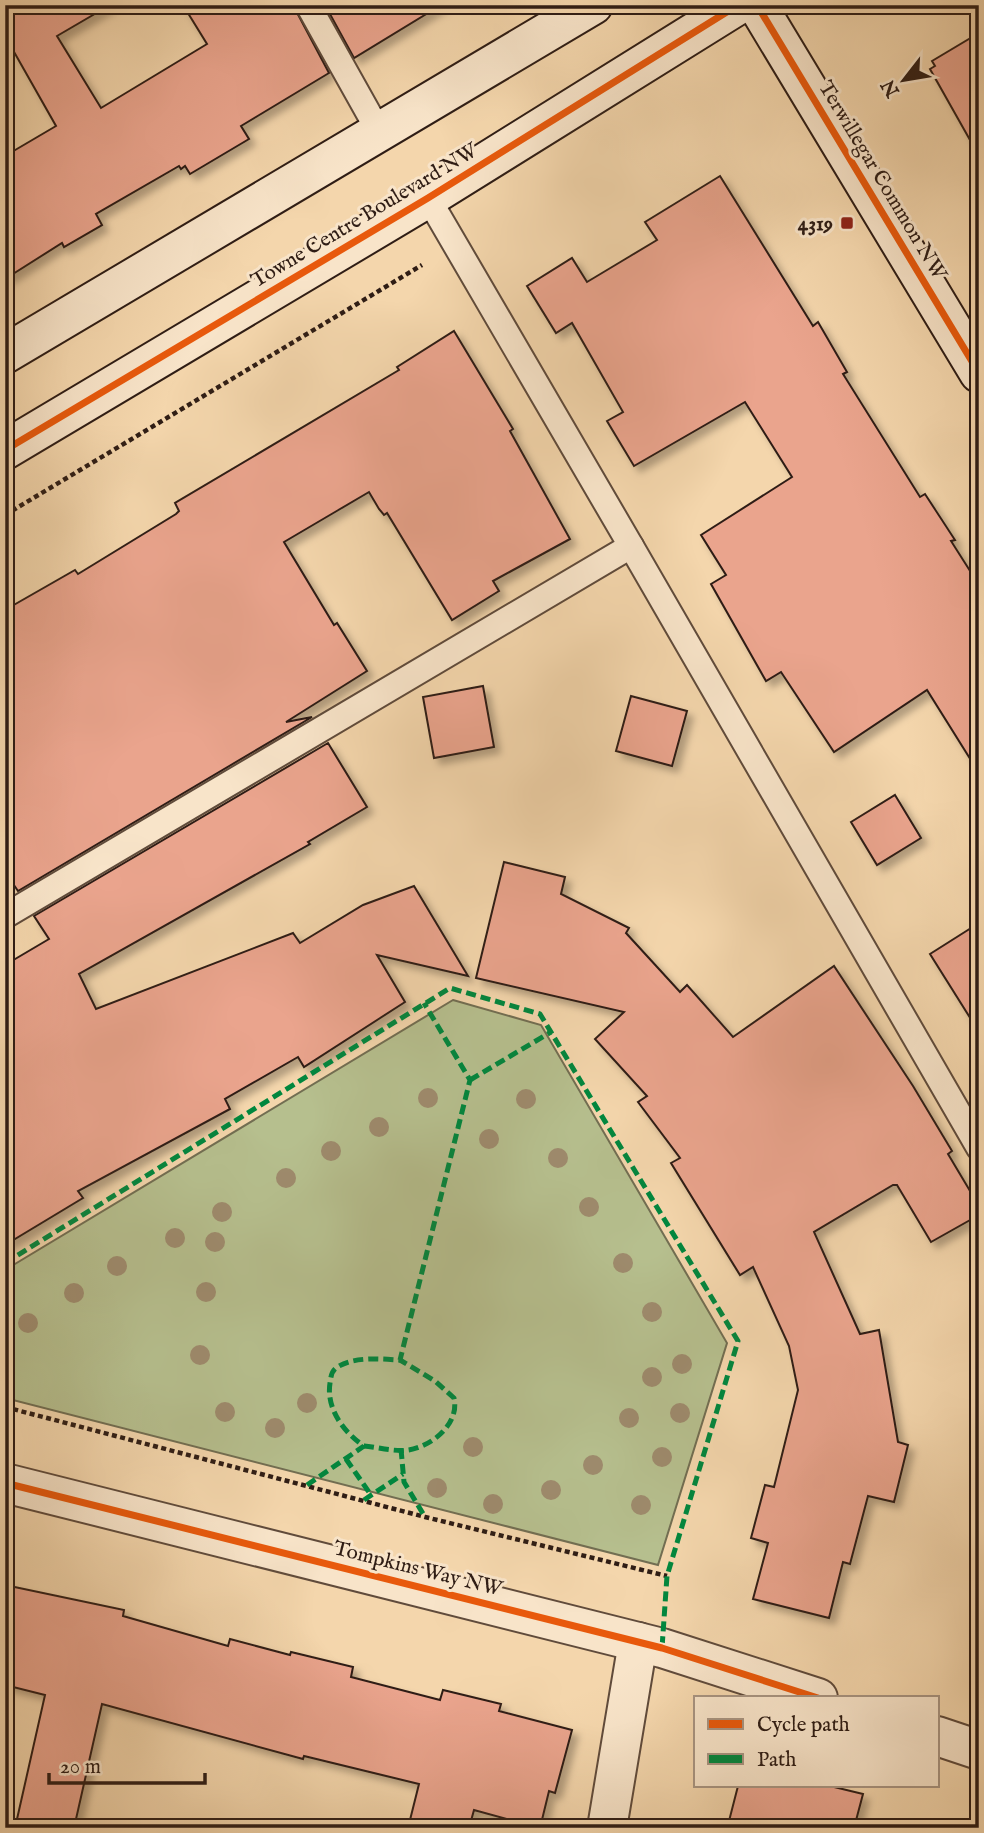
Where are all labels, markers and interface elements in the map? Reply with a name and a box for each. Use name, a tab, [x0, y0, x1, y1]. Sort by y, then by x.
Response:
north arrow	[869, 46, 939, 116]
street label: Terwillegar Common NW	[813, 76, 953, 284]
street label: Towne Centre Boulevard NW	[246, 137, 484, 295]
place label: 4319	[798, 211, 833, 238]
marker: 4319	[839, 215, 855, 231]
street label: Tompkins Way NW	[330, 1535, 506, 1604]
legend	[694, 1696, 939, 1787]
text: Cycle path	[757, 1712, 850, 1739]
scale bar	[49, 1742, 205, 1786]
text: Path	[757, 1747, 796, 1774]
text: 20 m	[60, 1754, 101, 1781]

